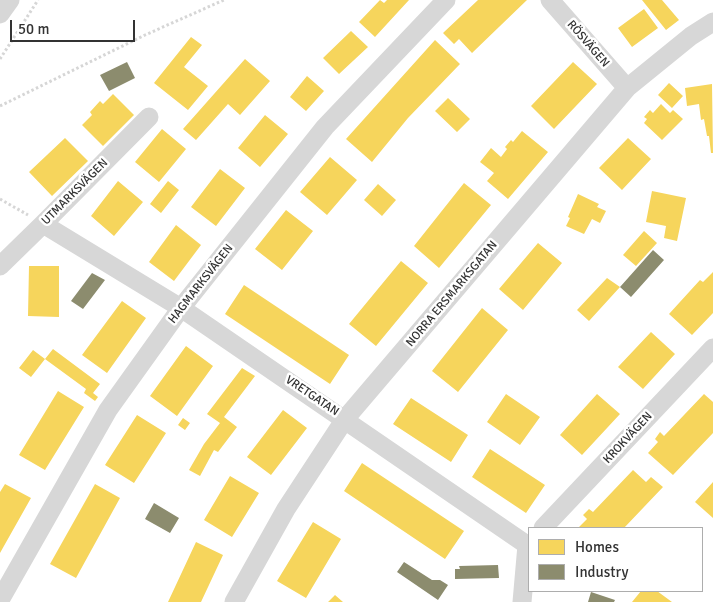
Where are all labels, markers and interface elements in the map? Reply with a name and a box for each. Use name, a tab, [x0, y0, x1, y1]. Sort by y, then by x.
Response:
scale bar	[12, 10, 138, 42]
street label: RÖSVÄGEN	[564, 18, 612, 70]
text: 50 m	[18, 20, 49, 38]
street label: UTMARKSVÄGEN	[39, 156, 111, 228]
street label: NORRA ERSMARKSGATAN	[403, 238, 501, 350]
street label: HAGMARKSVÄGEN	[166, 241, 236, 327]
street label: VRETGATAN	[283, 373, 341, 419]
street label: KROKVÄGEN	[600, 409, 656, 467]
legend	[528, 527, 703, 592]
text: Homes	[575, 538, 619, 556]
text: Industry	[575, 563, 628, 581]

